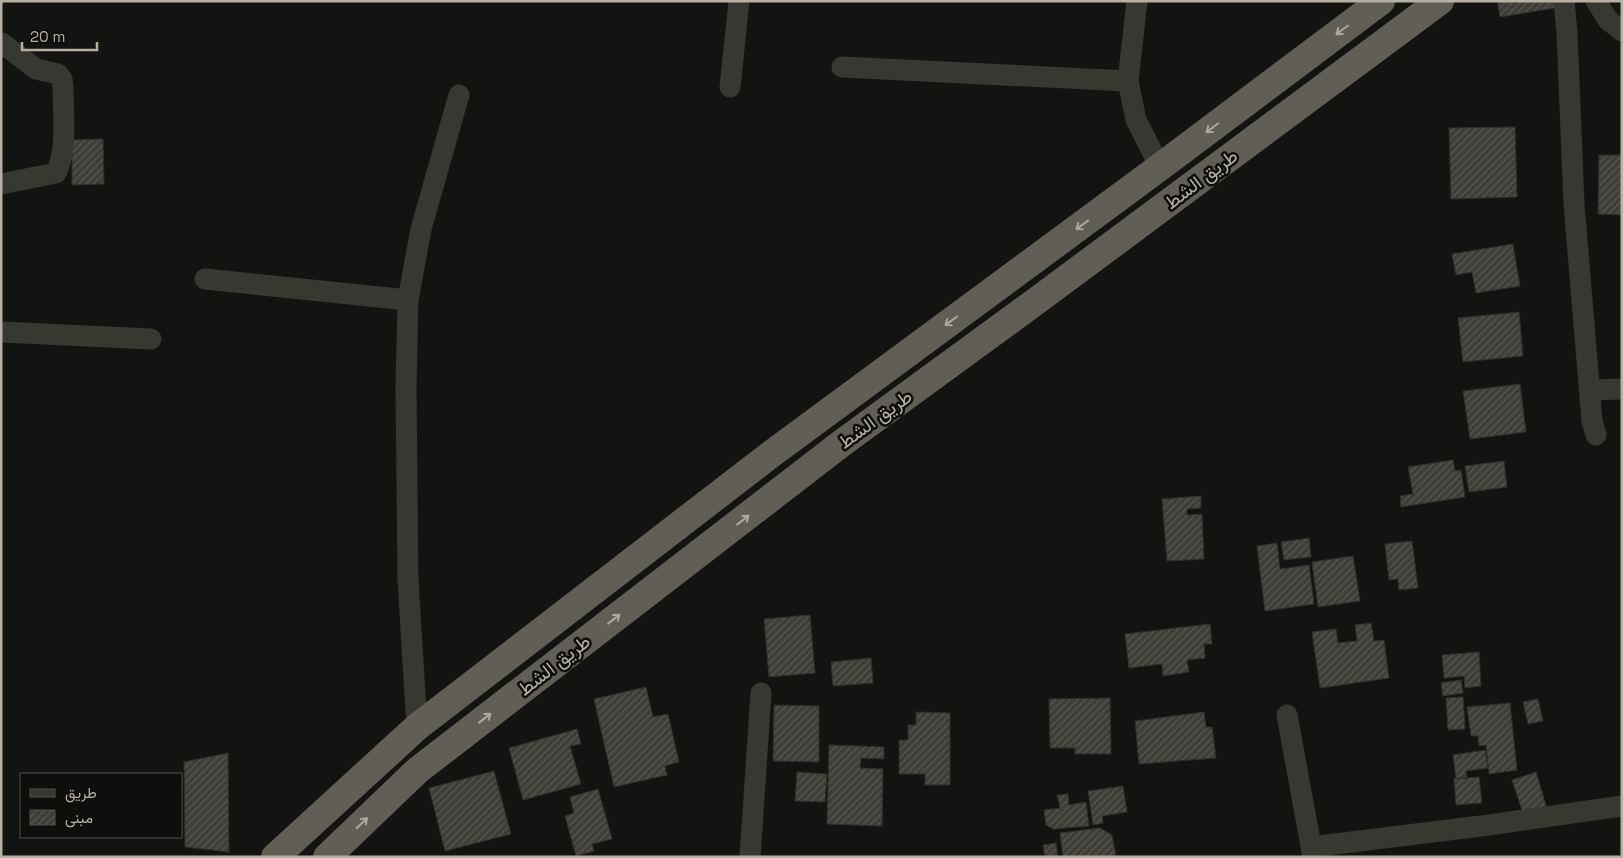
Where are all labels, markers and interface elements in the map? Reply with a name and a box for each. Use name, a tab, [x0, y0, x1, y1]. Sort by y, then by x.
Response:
scale bar	[22, 20, 98, 52]
one-way arrow	[1336, 25, 1349, 36]
text: 20 m	[30, 27, 65, 46]
one-way arrow	[1205, 123, 1219, 133]
street label: طريق الشط	[1159, 143, 1243, 215]
one-way arrow	[1075, 220, 1089, 230]
one-way arrow	[945, 316, 958, 327]
street label: طريق الشط	[833, 384, 917, 454]
one-way arrow	[736, 514, 749, 525]
one-way arrow	[607, 613, 620, 624]
street label: طريق الشط	[513, 629, 595, 701]
one-way arrow	[478, 712, 491, 723]
legend	[20, 773, 182, 838]
text: طريق	[65, 783, 97, 803]
text: مبنى	[65, 808, 93, 828]
one-way arrow	[356, 817, 368, 829]

